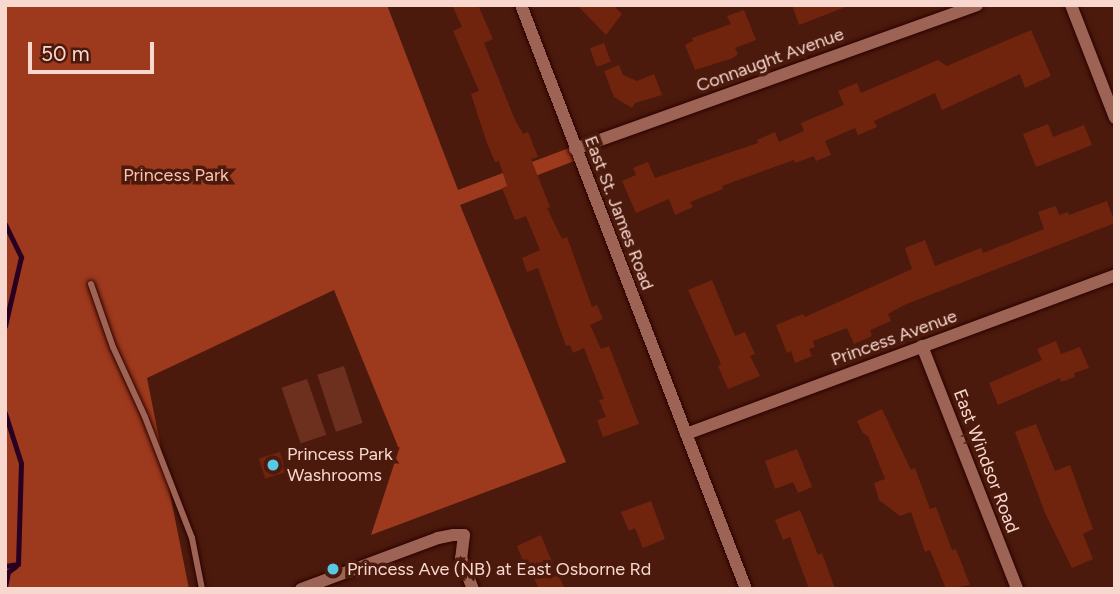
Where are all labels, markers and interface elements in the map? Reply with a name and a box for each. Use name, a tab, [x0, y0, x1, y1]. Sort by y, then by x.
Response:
street label: Connaught Avenue	[693, 23, 847, 97]
scale bar	[32, 28, 158, 72]
text: 50 m	[41, 41, 90, 66]
street label: East St. James Road	[580, 133, 658, 293]
park label: Princess Park	[123, 164, 229, 186]
street label: Princess Avenue	[828, 305, 960, 371]
street label: East Windsor Road	[949, 386, 1023, 536]
place label: Princess Park Washrooms	[287, 444, 393, 486]
marker: Princess Park Washrooms	[265, 457, 281, 473]
place label: Princess Ave (NB) at East Osborne Rd	[347, 558, 651, 580]
marker: Princess Ave (NB) at East Osborne Rd	[325, 561, 341, 577]

